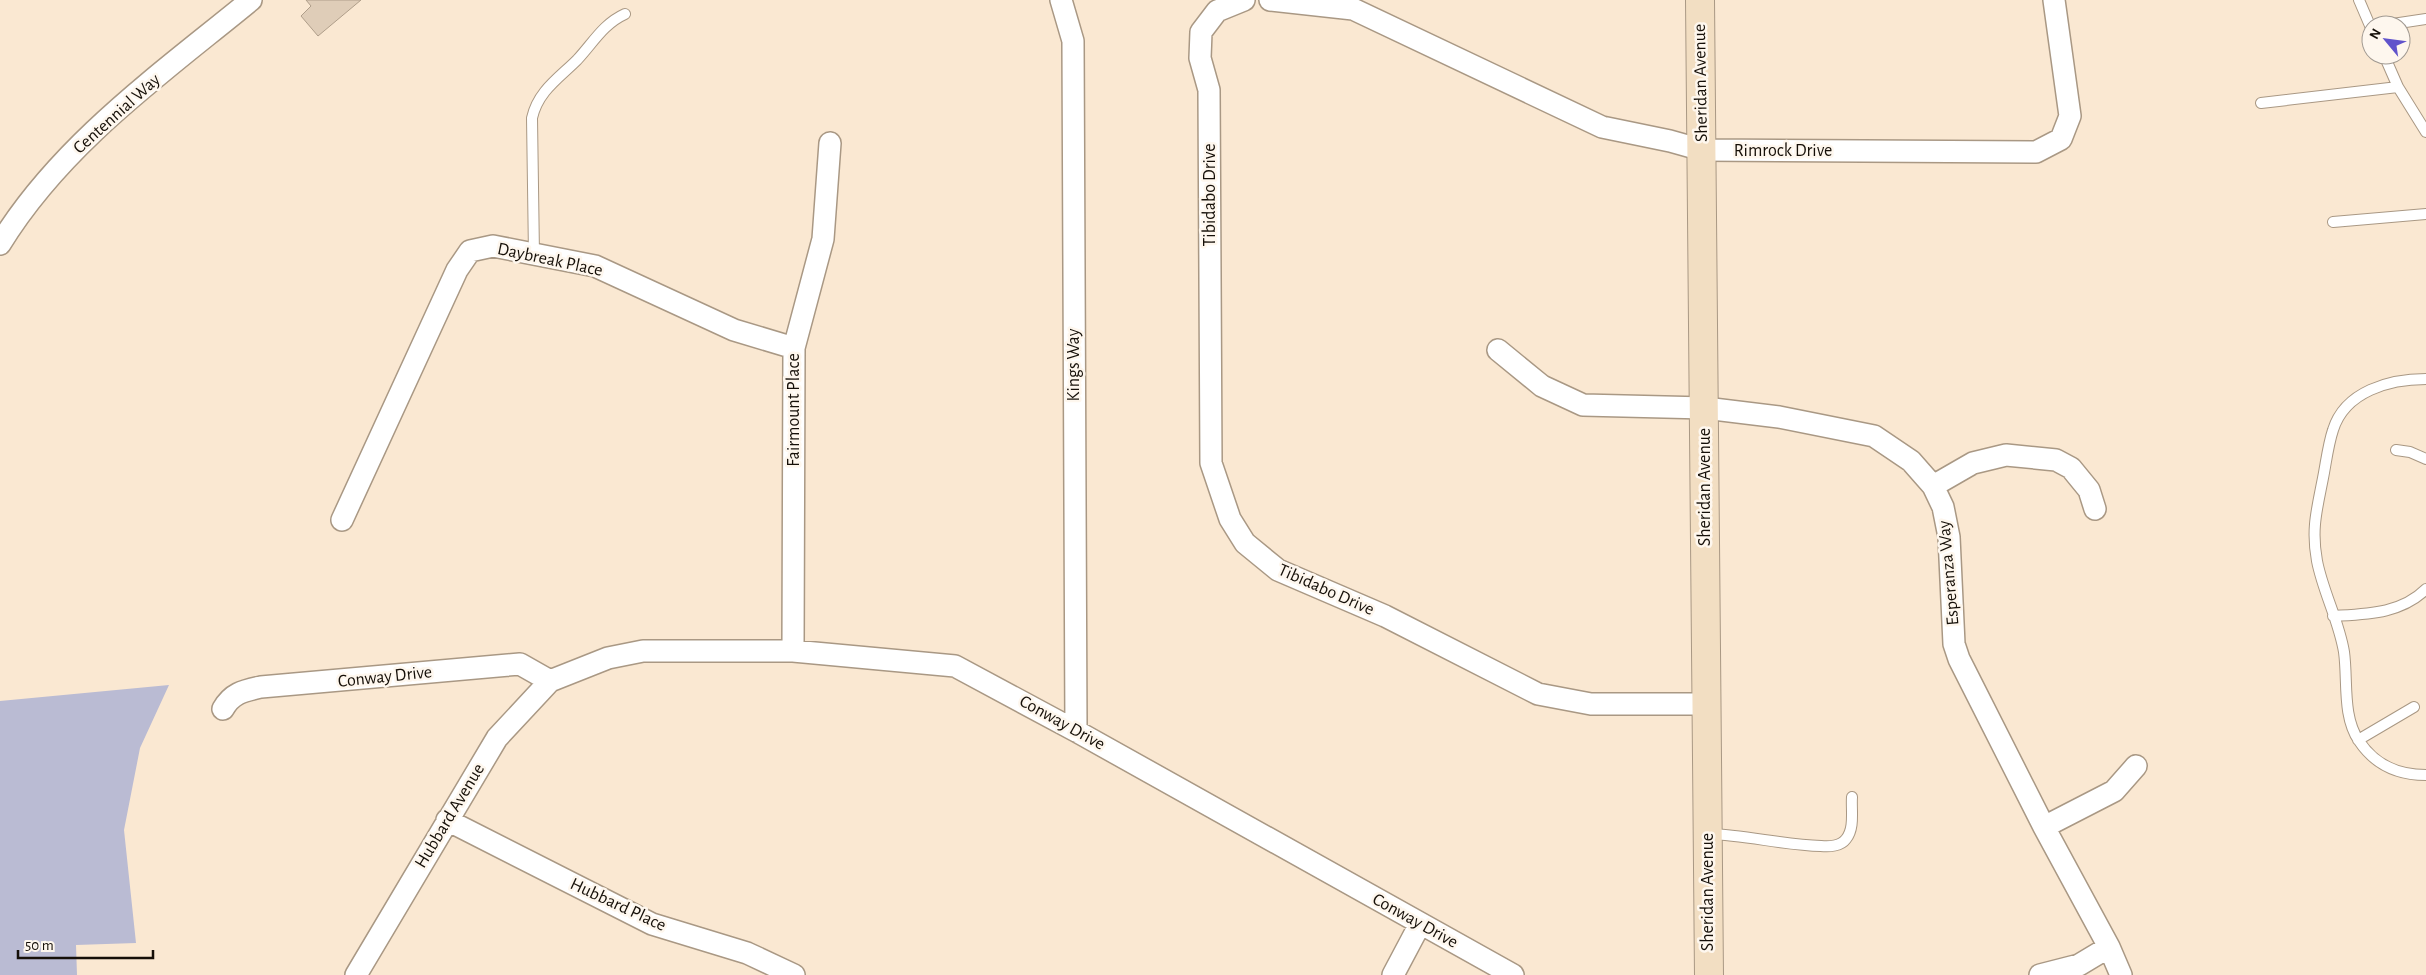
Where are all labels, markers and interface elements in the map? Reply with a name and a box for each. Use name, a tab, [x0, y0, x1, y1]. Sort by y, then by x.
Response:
north arrow	[2361, 15, 2411, 65]
street label: Sheridan Avenue	[1691, 24, 1711, 142]
text: N	[2367, 27, 2384, 42]
street label: Centennial Way	[70, 70, 164, 157]
street label: Rimrock Drive	[1734, 142, 1832, 160]
street label: Tibidabo Drive	[1201, 144, 1219, 246]
street label: Daybreak Place	[496, 240, 604, 280]
street label: Kings Way	[1065, 328, 1083, 401]
street label: Fairmount Place	[785, 353, 803, 467]
street label: Sheridan Avenue	[1696, 428, 1714, 546]
street label: Esperanza Way	[1935, 519, 1963, 626]
street label: Tibidabo Drive	[1275, 561, 1377, 619]
street label: Conway Drive	[337, 663, 433, 691]
street label: Conway Drive	[1016, 692, 1108, 754]
street label: Hubbard Avenue	[412, 761, 488, 871]
street label: Sheridan Avenue	[1699, 833, 1717, 951]
street label: Hubbard Place	[567, 875, 669, 935]
street label: Conway Drive	[1369, 890, 1461, 952]
scale bar	[18, 928, 152, 960]
text: 50 m	[25, 938, 54, 953]

